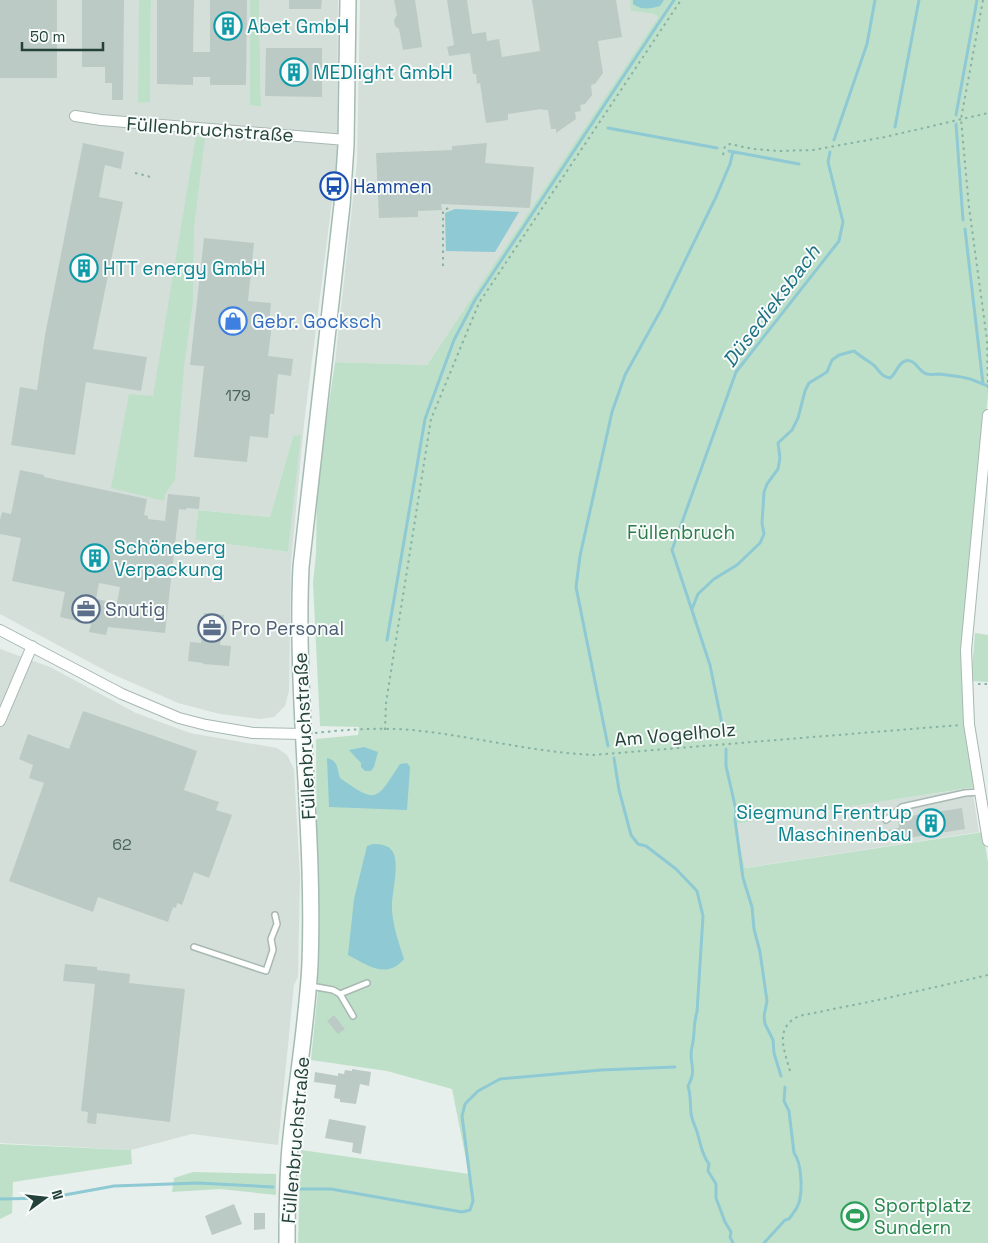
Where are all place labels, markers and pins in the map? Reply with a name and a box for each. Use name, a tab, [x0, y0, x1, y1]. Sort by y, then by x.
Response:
building icon: Abet GmbH	[213, 11, 243, 41]
place label: Abet GmbH	[247, 14, 349, 39]
building icon: MEDlight GmbH	[279, 57, 309, 87]
place label: MEDlight GmbH	[313, 60, 453, 85]
bus stop icon: Hammen	[319, 171, 349, 201]
place label: Hammen	[353, 174, 432, 199]
building icon: HTT energy GmbH	[69, 253, 99, 283]
place label: HTT energy GmbH	[103, 256, 265, 281]
shop icon: Gebr. Gocksch	[218, 306, 248, 336]
place label: Gebr. Gocksch	[252, 309, 382, 334]
place label: Schöneberg Verpackung	[114, 535, 226, 582]
building icon: Schöneberg Verpackung	[80, 543, 110, 573]
office icon: Snutig	[71, 594, 101, 624]
place label: Snutig	[105, 597, 165, 622]
office icon: Pro Personal	[197, 613, 227, 643]
place label: Pro Personal	[231, 616, 344, 641]
place label: Siegmund Frentrup Maschinenbau	[736, 800, 912, 847]
building icon: Siegmund Frentrup Maschinenbau	[916, 808, 946, 838]
place label: Sportplatz Sundern	[874, 1193, 971, 1240]
sports icon: Sportplatz Sundern	[840, 1201, 870, 1231]

